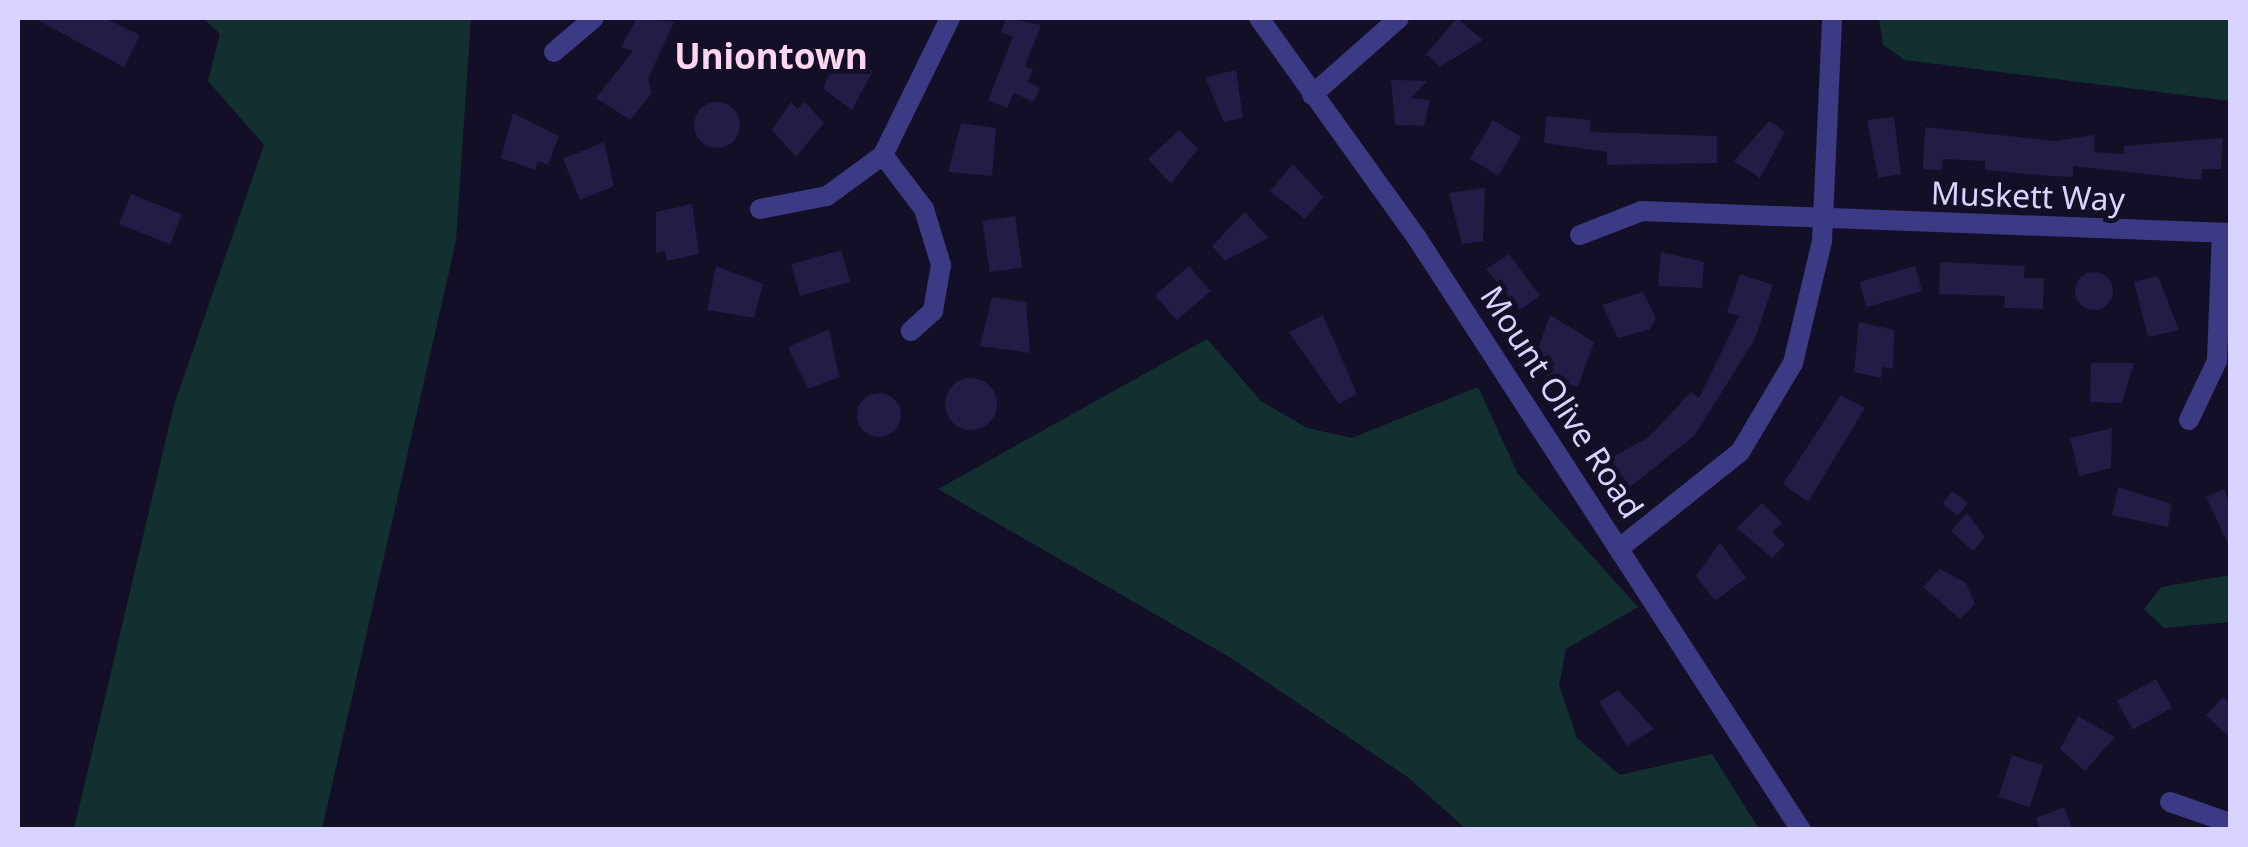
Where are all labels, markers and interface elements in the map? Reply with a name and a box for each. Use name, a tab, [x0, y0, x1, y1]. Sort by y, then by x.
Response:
district label: Uniontown	[674, 35, 868, 77]
street label: Muskett Way	[1930, 173, 2126, 219]
street label: Mount Olive Road	[1473, 279, 1651, 525]

